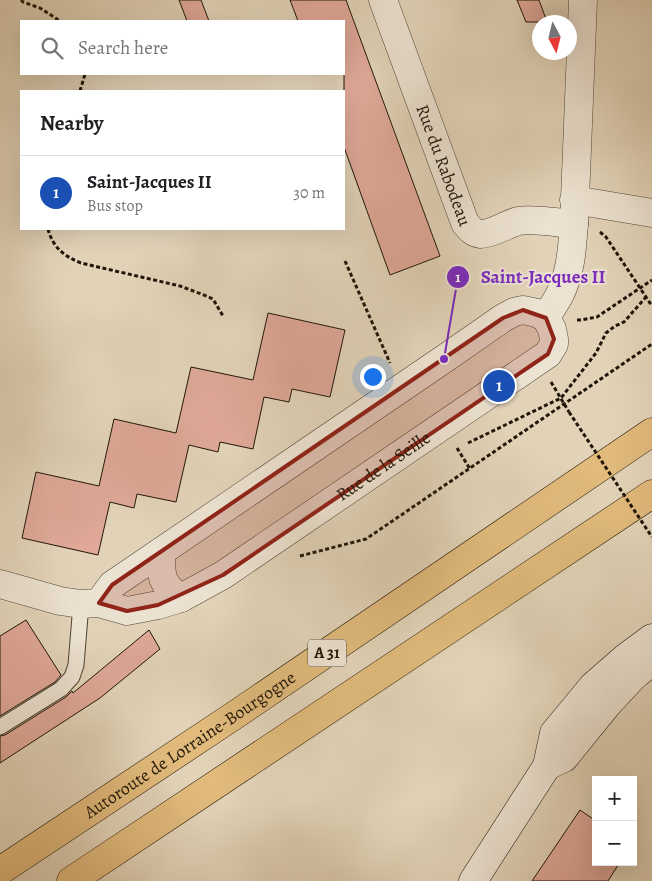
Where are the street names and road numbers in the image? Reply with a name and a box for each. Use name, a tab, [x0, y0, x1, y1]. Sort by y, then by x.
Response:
street label: Rue du Rabodeau	[410, 101, 477, 230]
street label: Rue de la Seille	[331, 426, 435, 507]
road number: A 31	[308, 640, 346, 666]
street label: Autoroute de Lorraine-Bourgogne	[78, 665, 300, 825]

